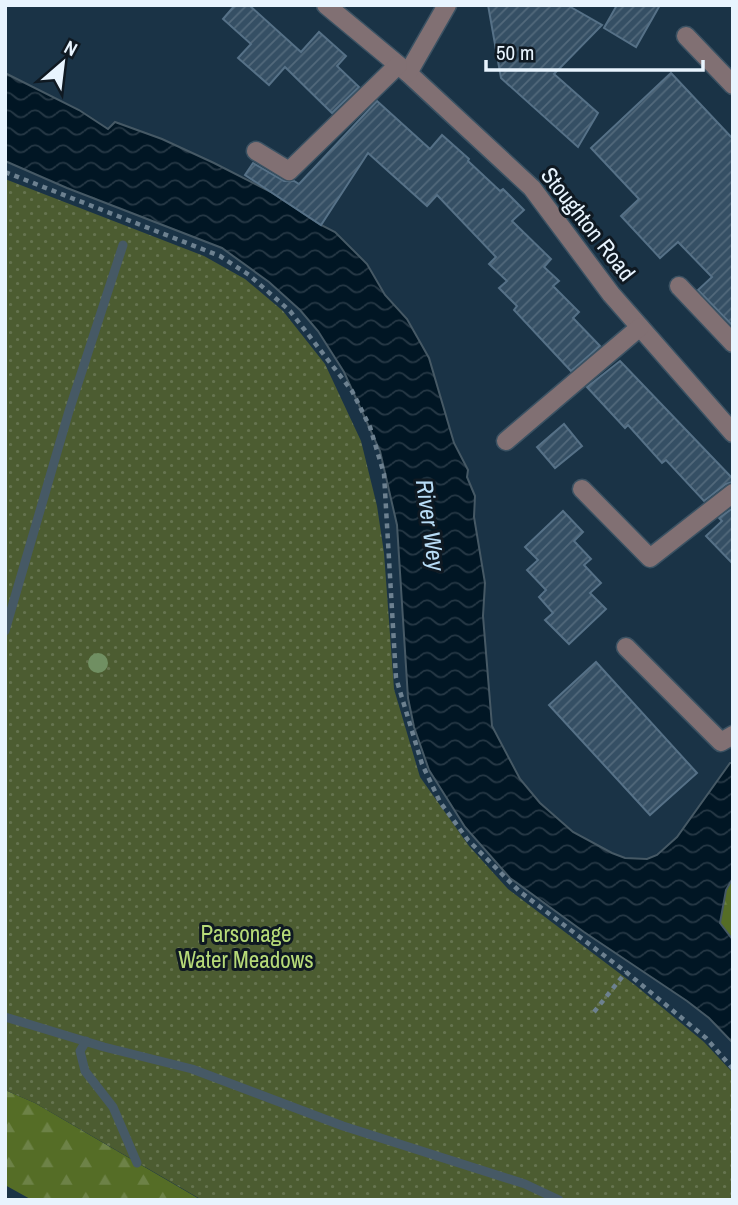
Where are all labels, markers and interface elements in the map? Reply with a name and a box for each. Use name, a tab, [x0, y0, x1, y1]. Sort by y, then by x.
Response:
north arrow	[28, 28, 98, 98]
scale bar	[486, 28, 703, 72]
text: N	[60, 34, 82, 62]
text: 50 m	[496, 38, 534, 67]
street label: Stoughton Road	[534, 160, 643, 287]
water label: River Wey	[409, 477, 453, 573]
park label: Parsonage Water Meadows	[178, 918, 314, 975]

